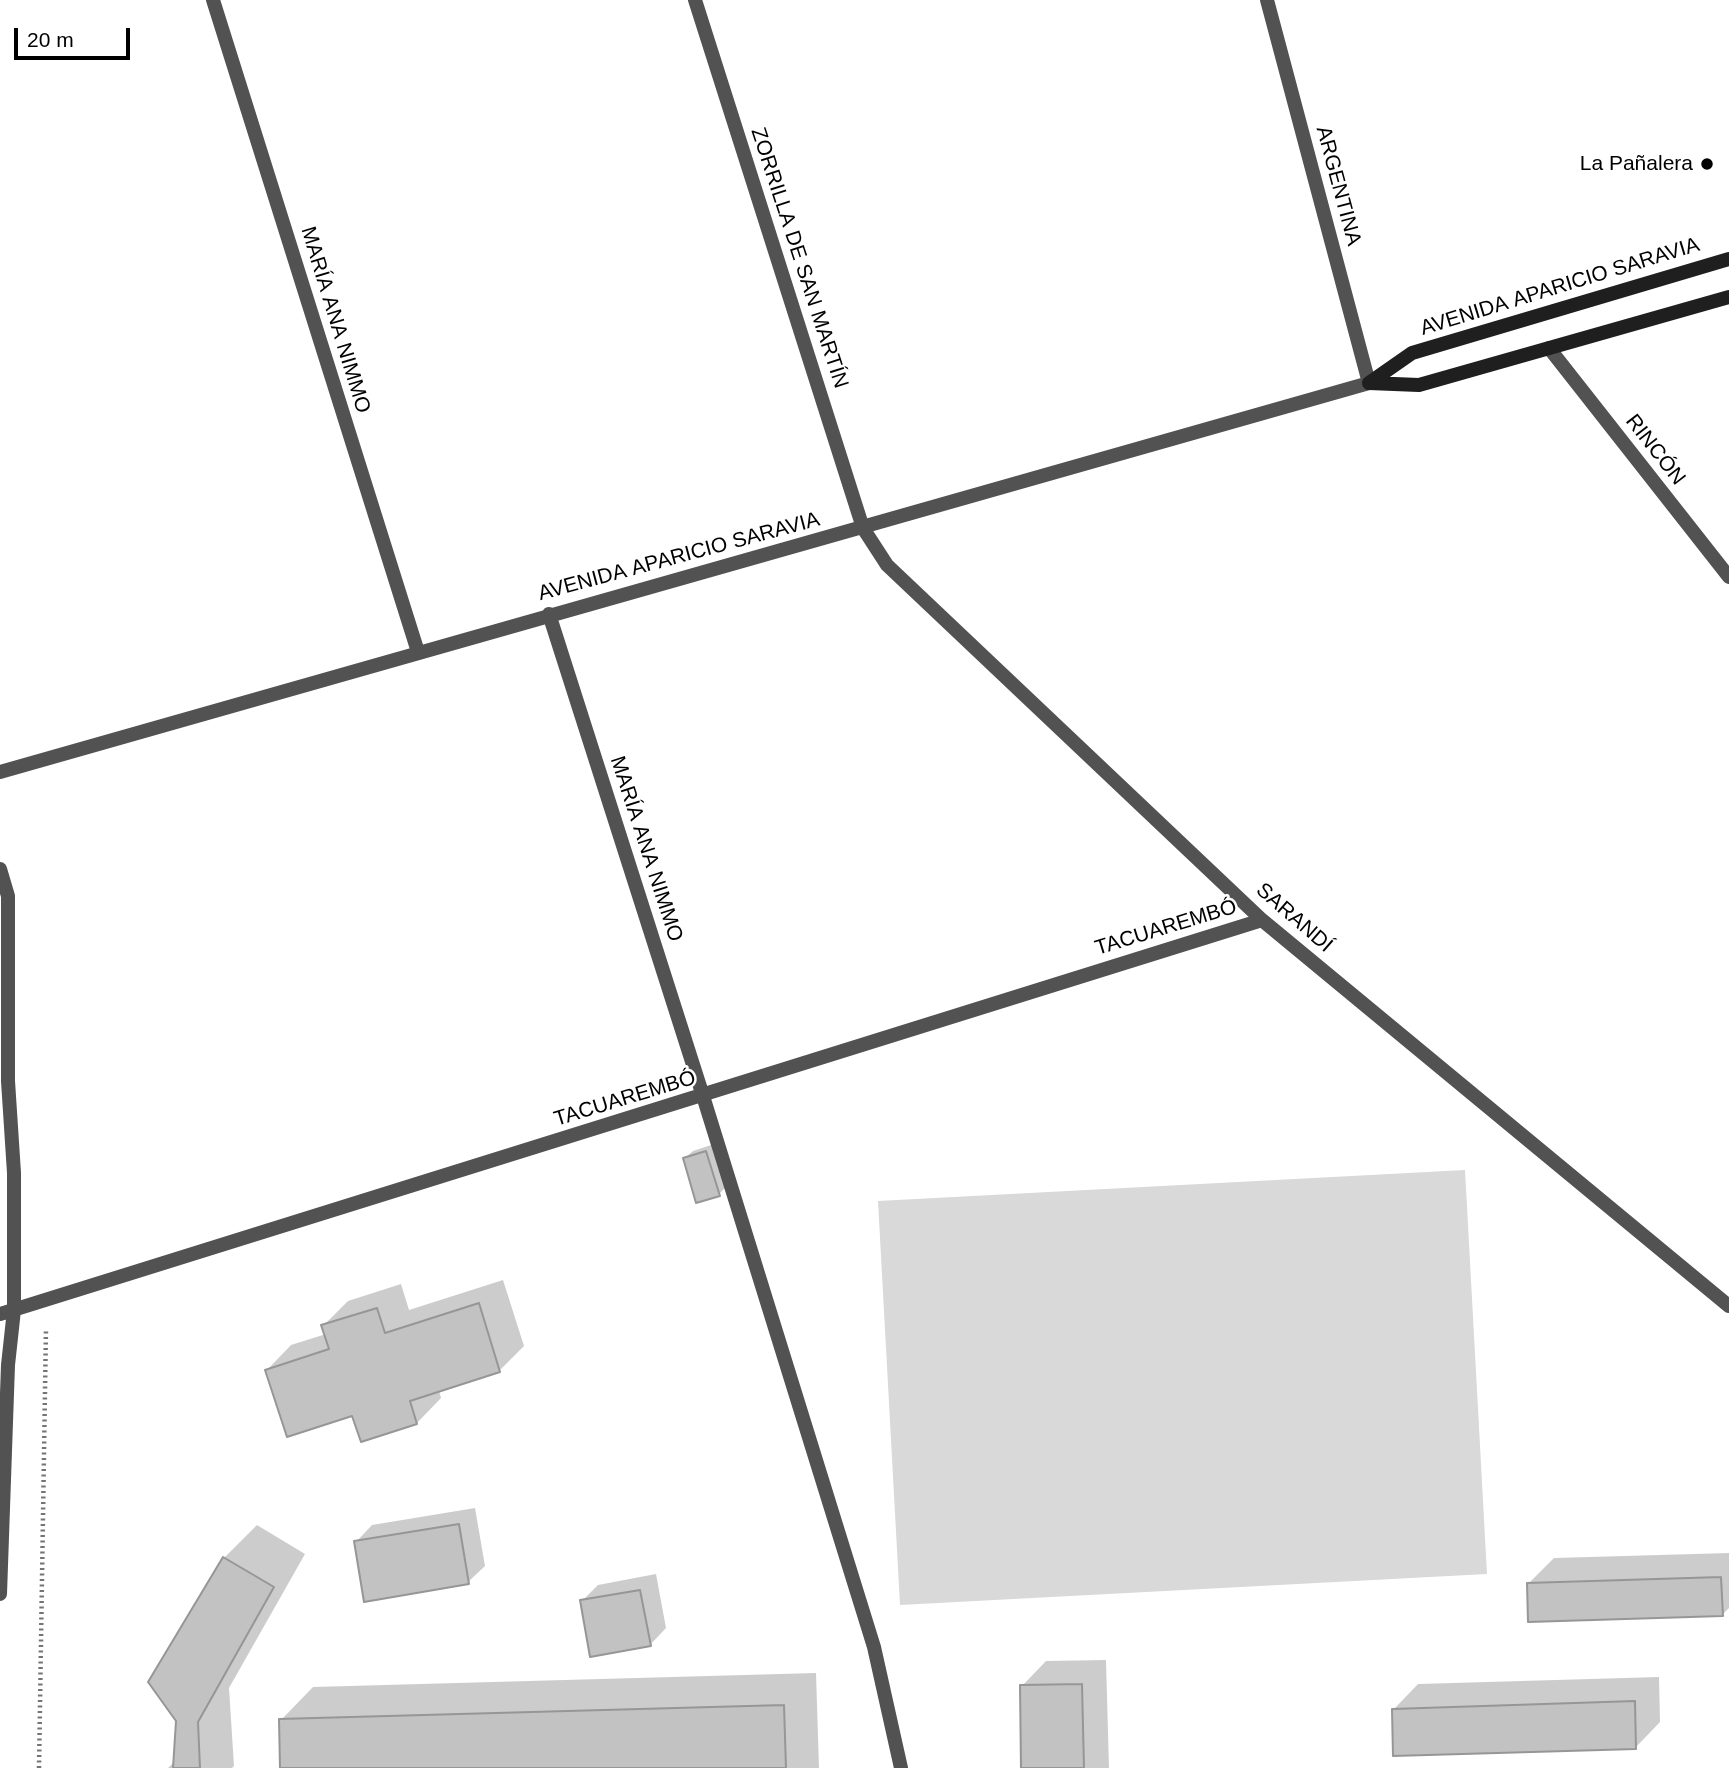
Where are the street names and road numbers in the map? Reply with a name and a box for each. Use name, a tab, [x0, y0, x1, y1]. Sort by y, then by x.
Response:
street label: ZORRILLA DE SAN MARTÍN	[745, 124, 853, 392]
street label: ARGENTINA	[1310, 124, 1366, 248]
street label: MARÍA ANA NIMMO	[295, 224, 375, 416]
street label: AVENIDA APARICIO SARAVIA	[1417, 232, 1703, 342]
street label: RINCÓN	[1620, 410, 1690, 490]
street label: AVENIDA APARICIO SARAVIA	[535, 507, 823, 607]
street label: MARÍA ANA NIMMO	[604, 753, 688, 945]
street label: SARANDÍ	[1251, 878, 1337, 958]
street label: TACUAREMBÓ	[1092, 895, 1240, 961]
street label: TACUAREMBÓ	[551, 1066, 699, 1132]

